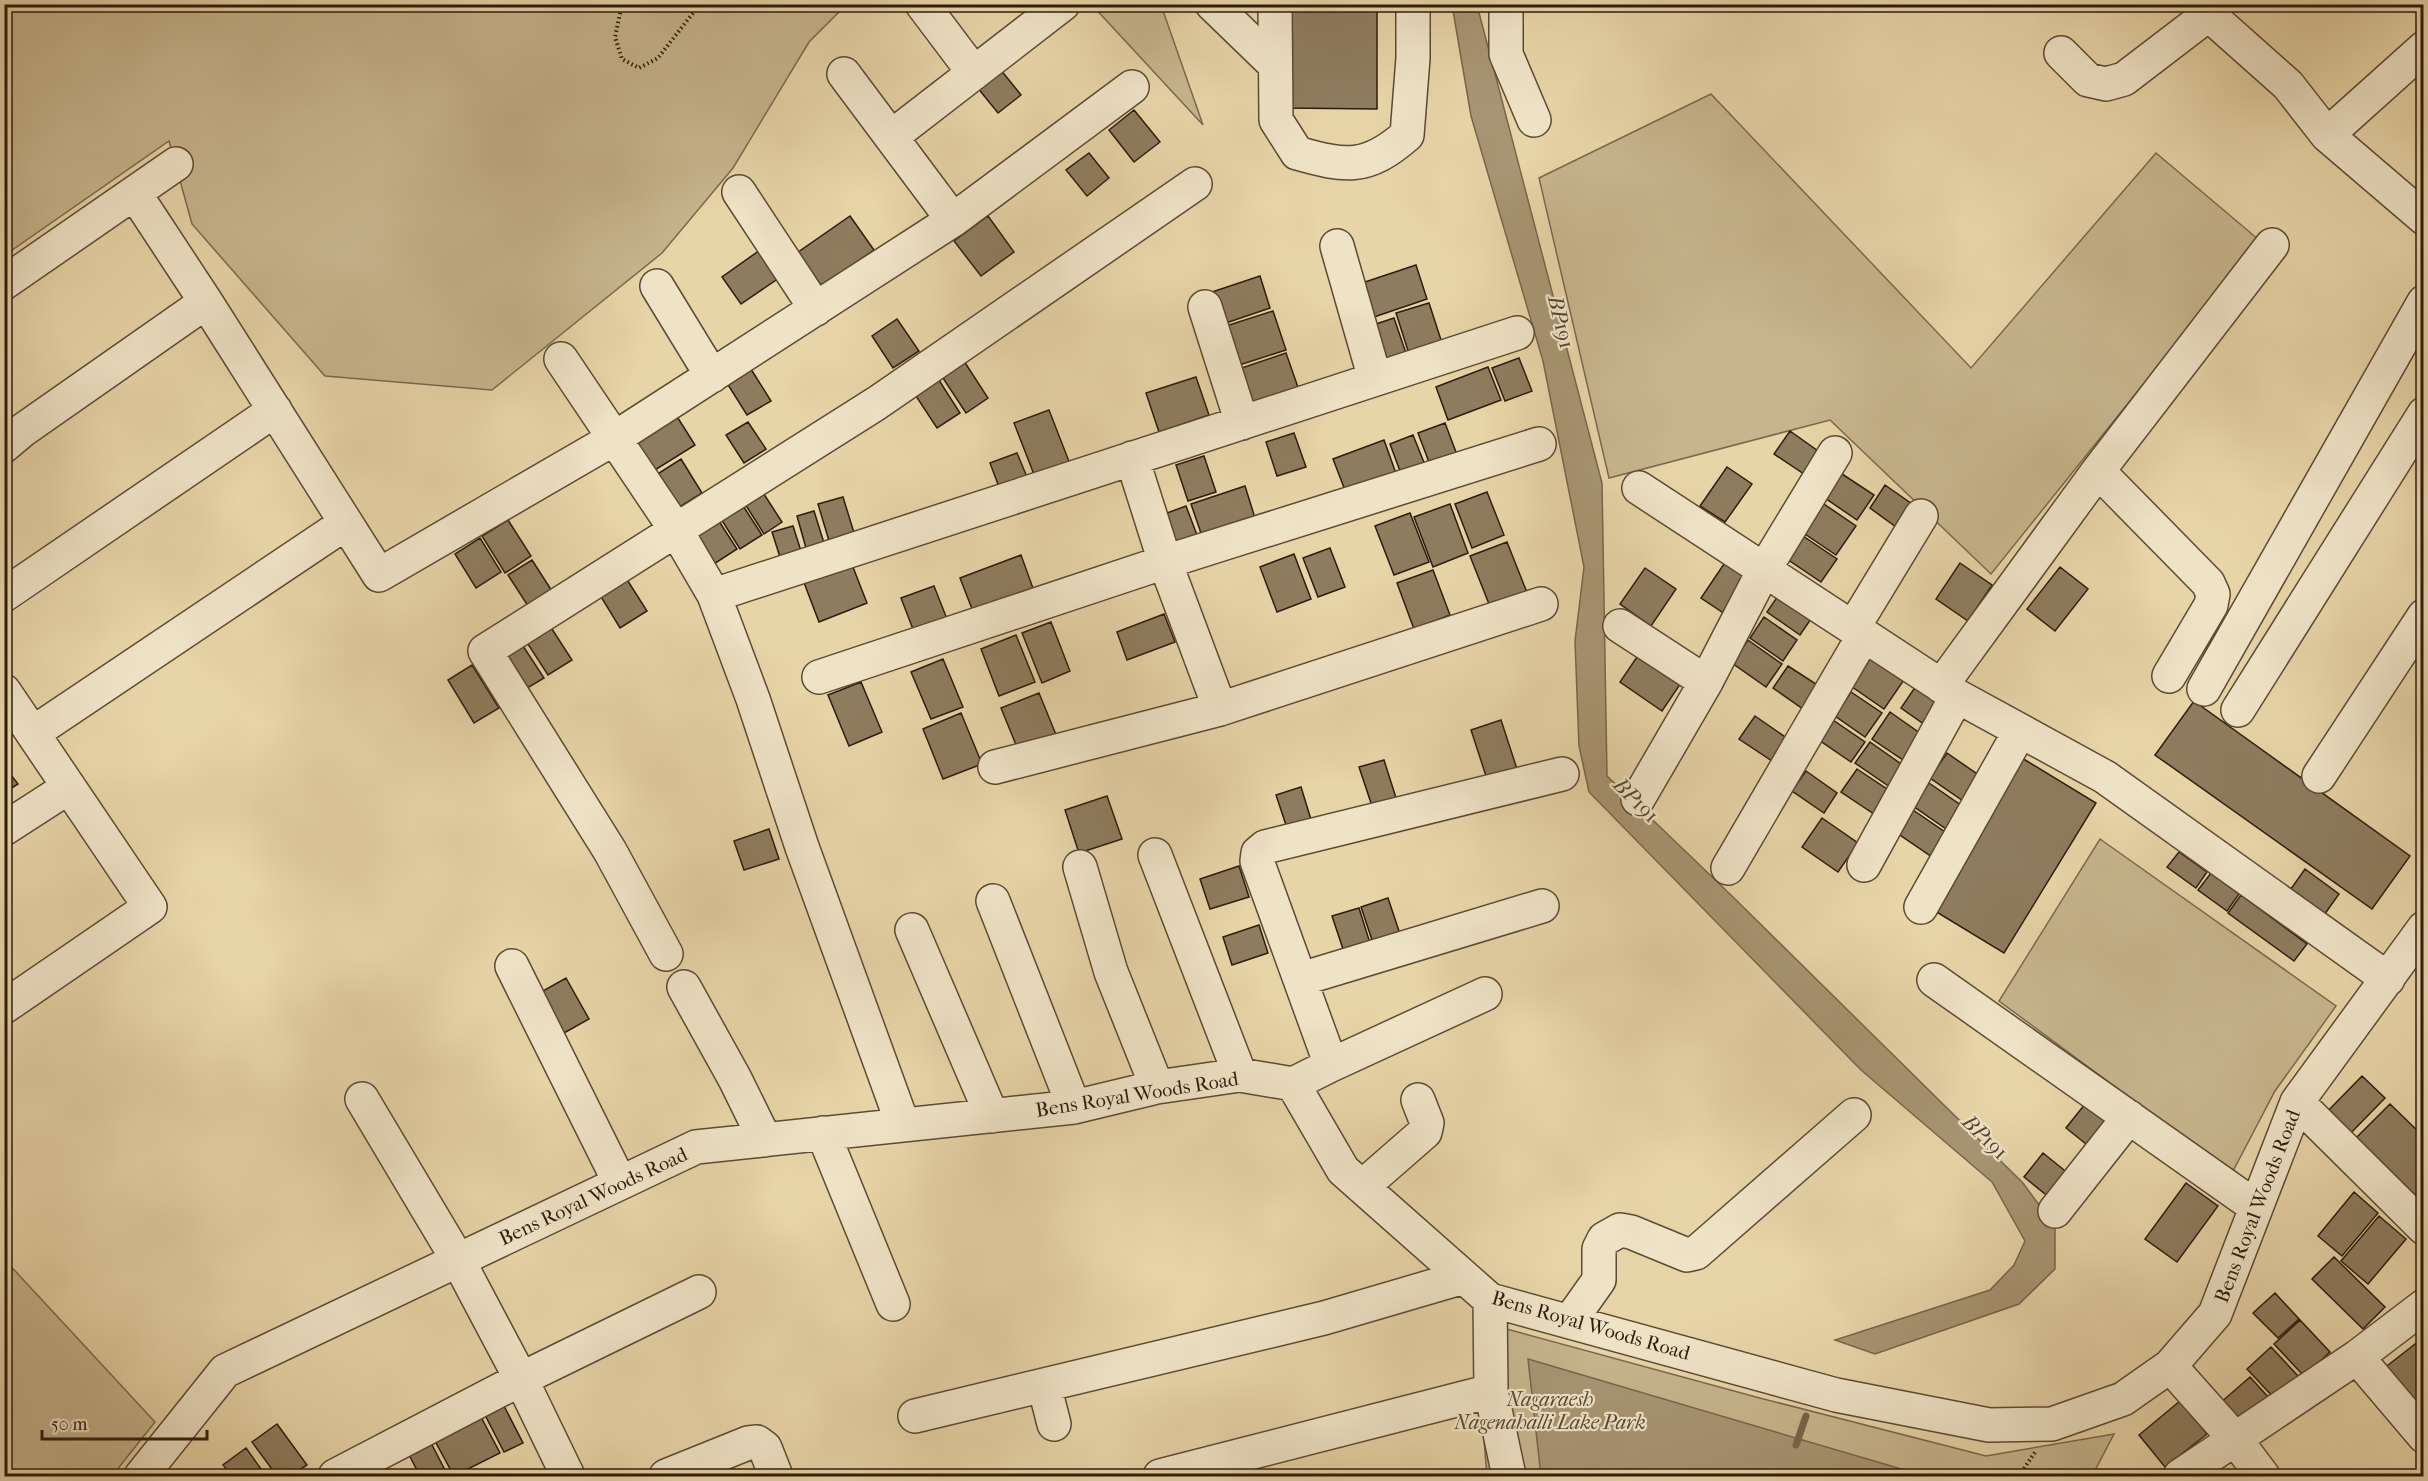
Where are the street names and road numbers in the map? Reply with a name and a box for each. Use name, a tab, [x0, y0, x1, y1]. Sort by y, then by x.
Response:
street label: Bens Royal Woods Road	[1034, 1067, 1241, 1122]
street label: Bens Royal Woods Road	[2210, 1105, 2305, 1306]
street label: Bens Royal Woods Road	[495, 1142, 692, 1250]
street label: Bens Royal Woods Road	[1489, 1286, 1694, 1365]

